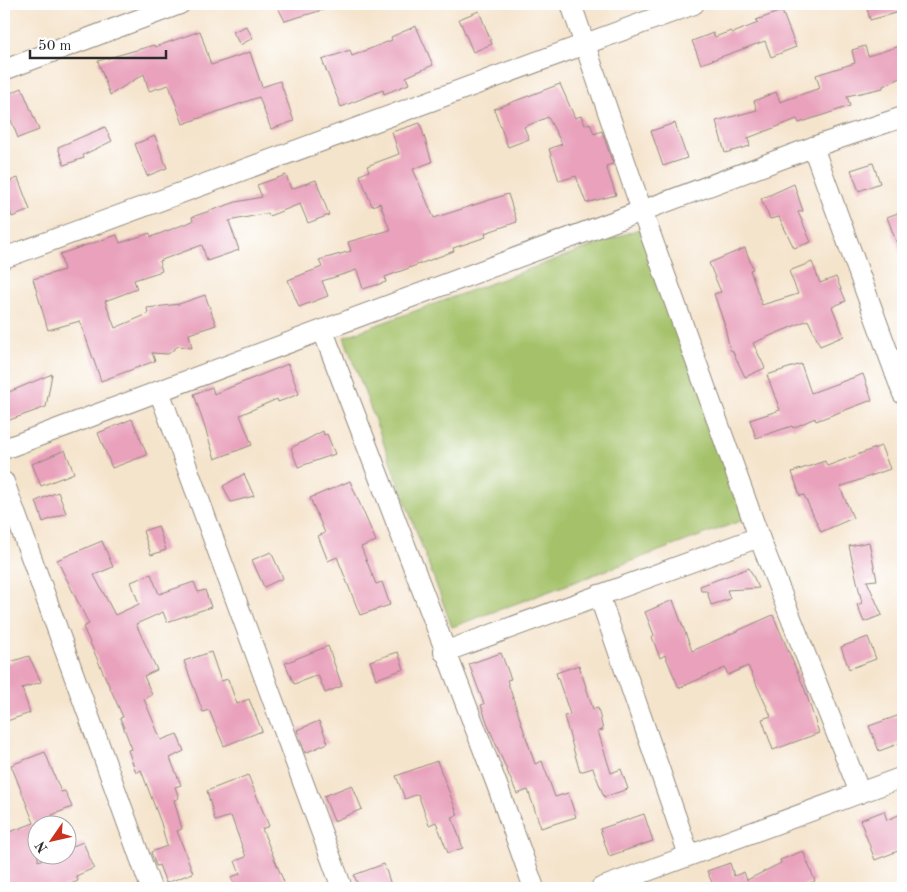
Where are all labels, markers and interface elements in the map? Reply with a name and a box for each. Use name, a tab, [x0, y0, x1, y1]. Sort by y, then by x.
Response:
scale bar	[30, 28, 166, 60]
text: 50 m	[38, 39, 72, 54]
north arrow	[28, 814, 78, 864]
text: N	[33, 838, 51, 855]

